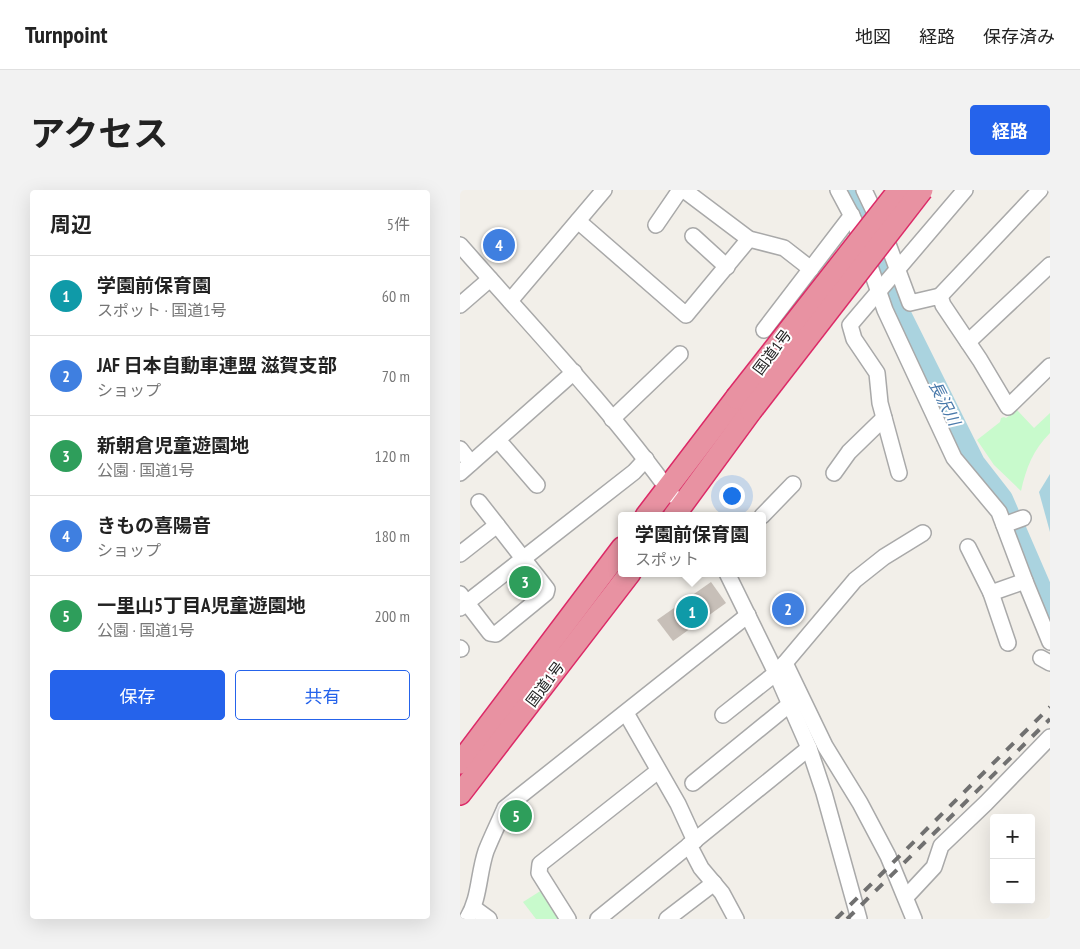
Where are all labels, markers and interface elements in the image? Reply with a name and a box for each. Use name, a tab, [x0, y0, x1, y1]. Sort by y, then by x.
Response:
text: Turnpoint	[25, 19, 107, 50]
text: 地図	[855, 25, 891, 48]
text: 経路	[919, 25, 955, 48]
text: 保存済み	[983, 25, 1055, 48]
button: 経路	[970, 105, 1050, 155]
text: アクセス	[30, 110, 168, 156]
text: 周辺	[50, 211, 92, 238]
text: 5件	[387, 214, 410, 234]
pin: 4	[483, 226, 515, 264]
text: 学園前保育園	[97, 273, 211, 297]
text: 1	[62, 286, 70, 306]
text: 60 m	[382, 286, 410, 306]
text: スポット · 国道1号	[97, 300, 226, 320]
street label: 国道1号	[749, 326, 795, 378]
text: JAF 日本自動車連盟 滋賀支部	[97, 353, 337, 377]
text: 2	[62, 366, 70, 386]
text: 70 m	[382, 366, 410, 386]
water label: 長沢川	[925, 377, 966, 431]
text: ショップ	[97, 380, 161, 400]
text: 新朝倉児童遊園地	[97, 433, 249, 457]
text: 3	[62, 446, 70, 466]
text: 120 m	[375, 446, 410, 466]
text: 公園 · 国道1号	[97, 460, 194, 480]
your location	[719, 483, 745, 509]
popup	[618, 512, 766, 577]
text: きもの喜陽音	[97, 513, 211, 537]
text: 学園前保育園	[635, 522, 749, 546]
text: 4	[62, 526, 70, 546]
text: 180 m	[375, 526, 410, 546]
text: ショップ	[97, 540, 161, 560]
text: スポット	[635, 549, 699, 569]
pin: 3	[509, 563, 541, 601]
pin: 2	[772, 590, 804, 628]
text: 一里山5丁目A児童遊園地	[97, 593, 306, 617]
pin: 1	[676, 593, 708, 631]
text: 5	[62, 606, 70, 626]
text: 200 m	[375, 606, 410, 626]
text: 公園 · 国道1号	[97, 620, 194, 640]
street label: 国道1号	[522, 658, 568, 710]
button: 保存	[50, 670, 225, 720]
button: 共有	[235, 670, 410, 720]
pin: 5	[500, 797, 532, 835]
map controls	[990, 814, 1035, 904]
button: +	[990, 814, 1035, 859]
button: −	[990, 859, 1035, 904]

